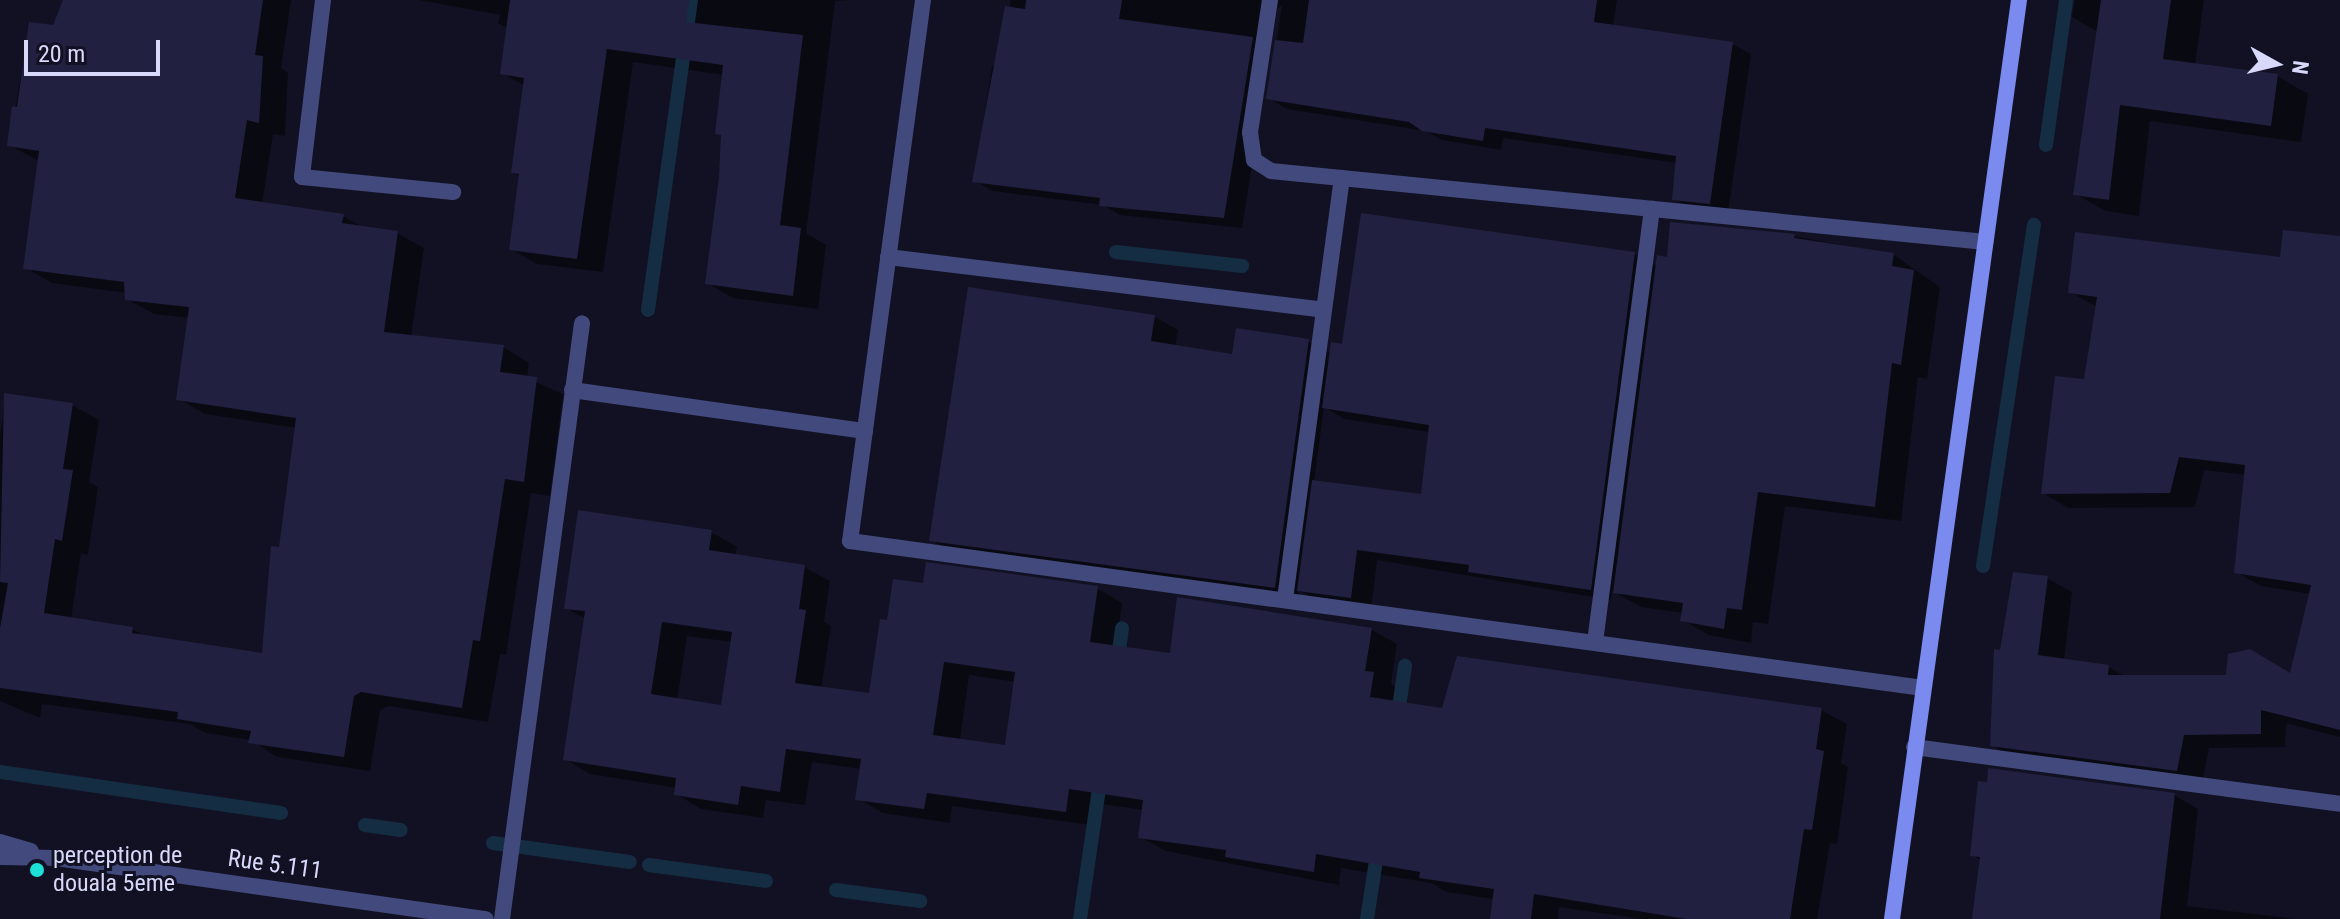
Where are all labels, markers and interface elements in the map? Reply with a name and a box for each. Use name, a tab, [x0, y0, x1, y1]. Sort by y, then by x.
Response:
scale bar	[28, 24, 164, 74]
north arrow	[2236, 24, 2316, 104]
text: 20 m	[38, 40, 85, 68]
text: N	[2287, 59, 2314, 76]
place label: perception de douala 5eme	[53, 842, 182, 898]
street label: Rue 5.111	[226, 844, 324, 886]
marker: perception de douala 5eme	[28, 861, 46, 879]

